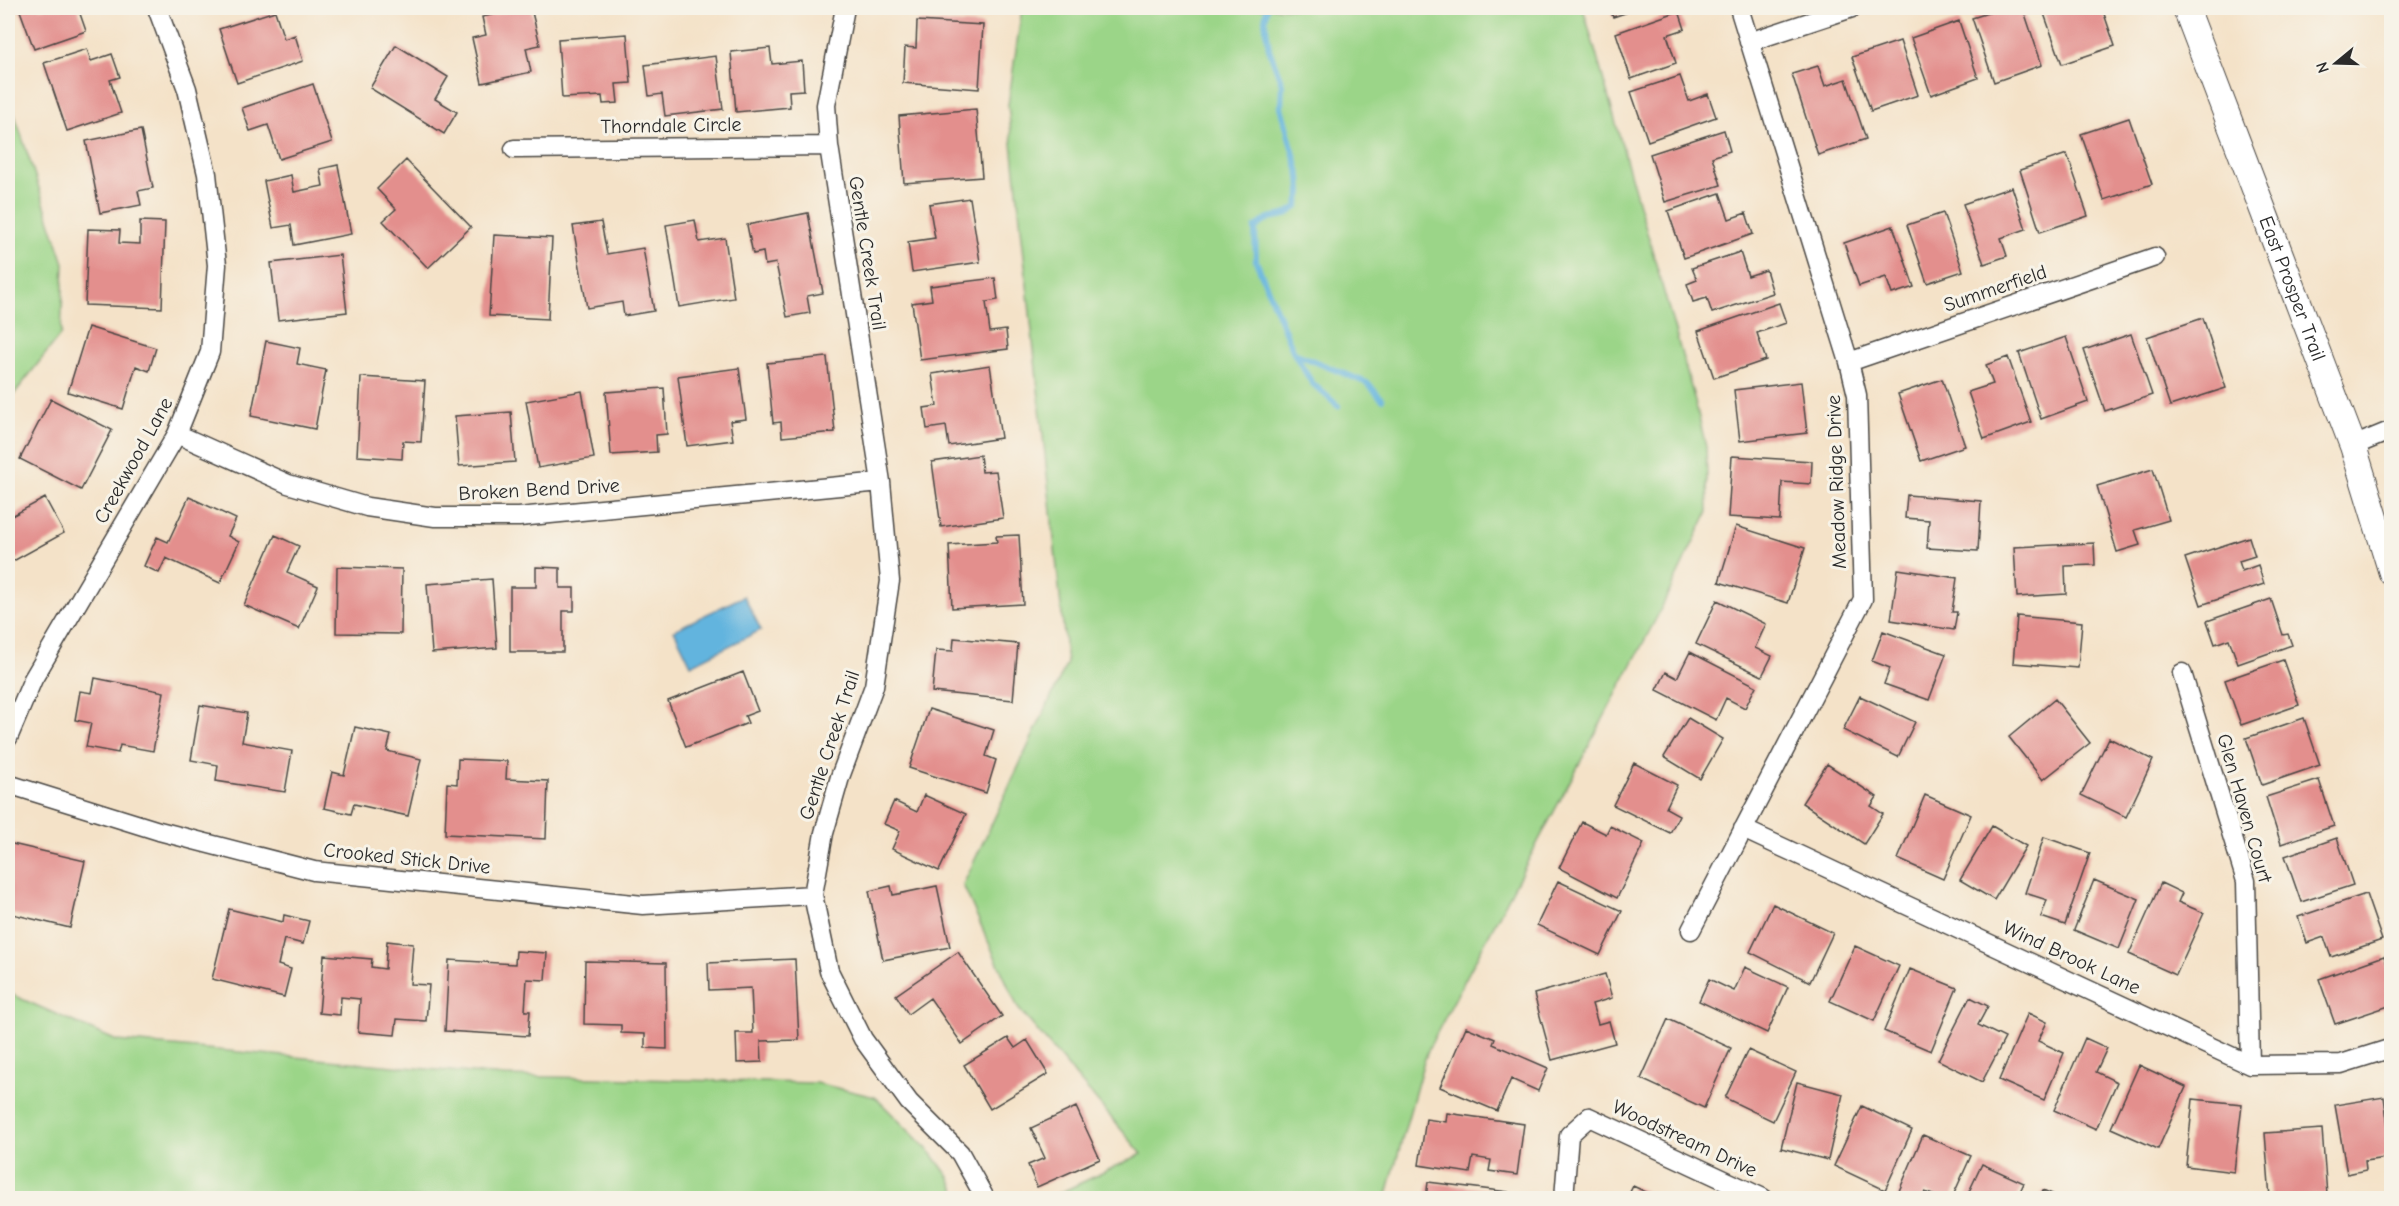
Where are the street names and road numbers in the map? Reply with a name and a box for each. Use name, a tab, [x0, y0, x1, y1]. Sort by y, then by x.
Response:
street label: Thorndale Circle	[600, 113, 742, 138]
street label: Gentle Creek Trail	[844, 174, 891, 332]
street label: East Prosper Trail	[2254, 213, 2330, 364]
street label: Summerfield	[1941, 260, 2050, 317]
street label: Creekwood Lane	[89, 393, 178, 527]
street label: Meadow Ridge Drive	[1822, 395, 1851, 569]
street label: Broken Bend Drive	[458, 474, 620, 505]
street label: Gentle Creek Trail	[794, 668, 864, 823]
street label: Glen Haven Court	[2212, 731, 2277, 886]
street label: Crooked Stick Drive	[322, 838, 492, 879]
street label: Wind Brook Lane	[1999, 916, 2144, 999]
street label: Woodstream Drive	[1609, 1095, 1761, 1182]

